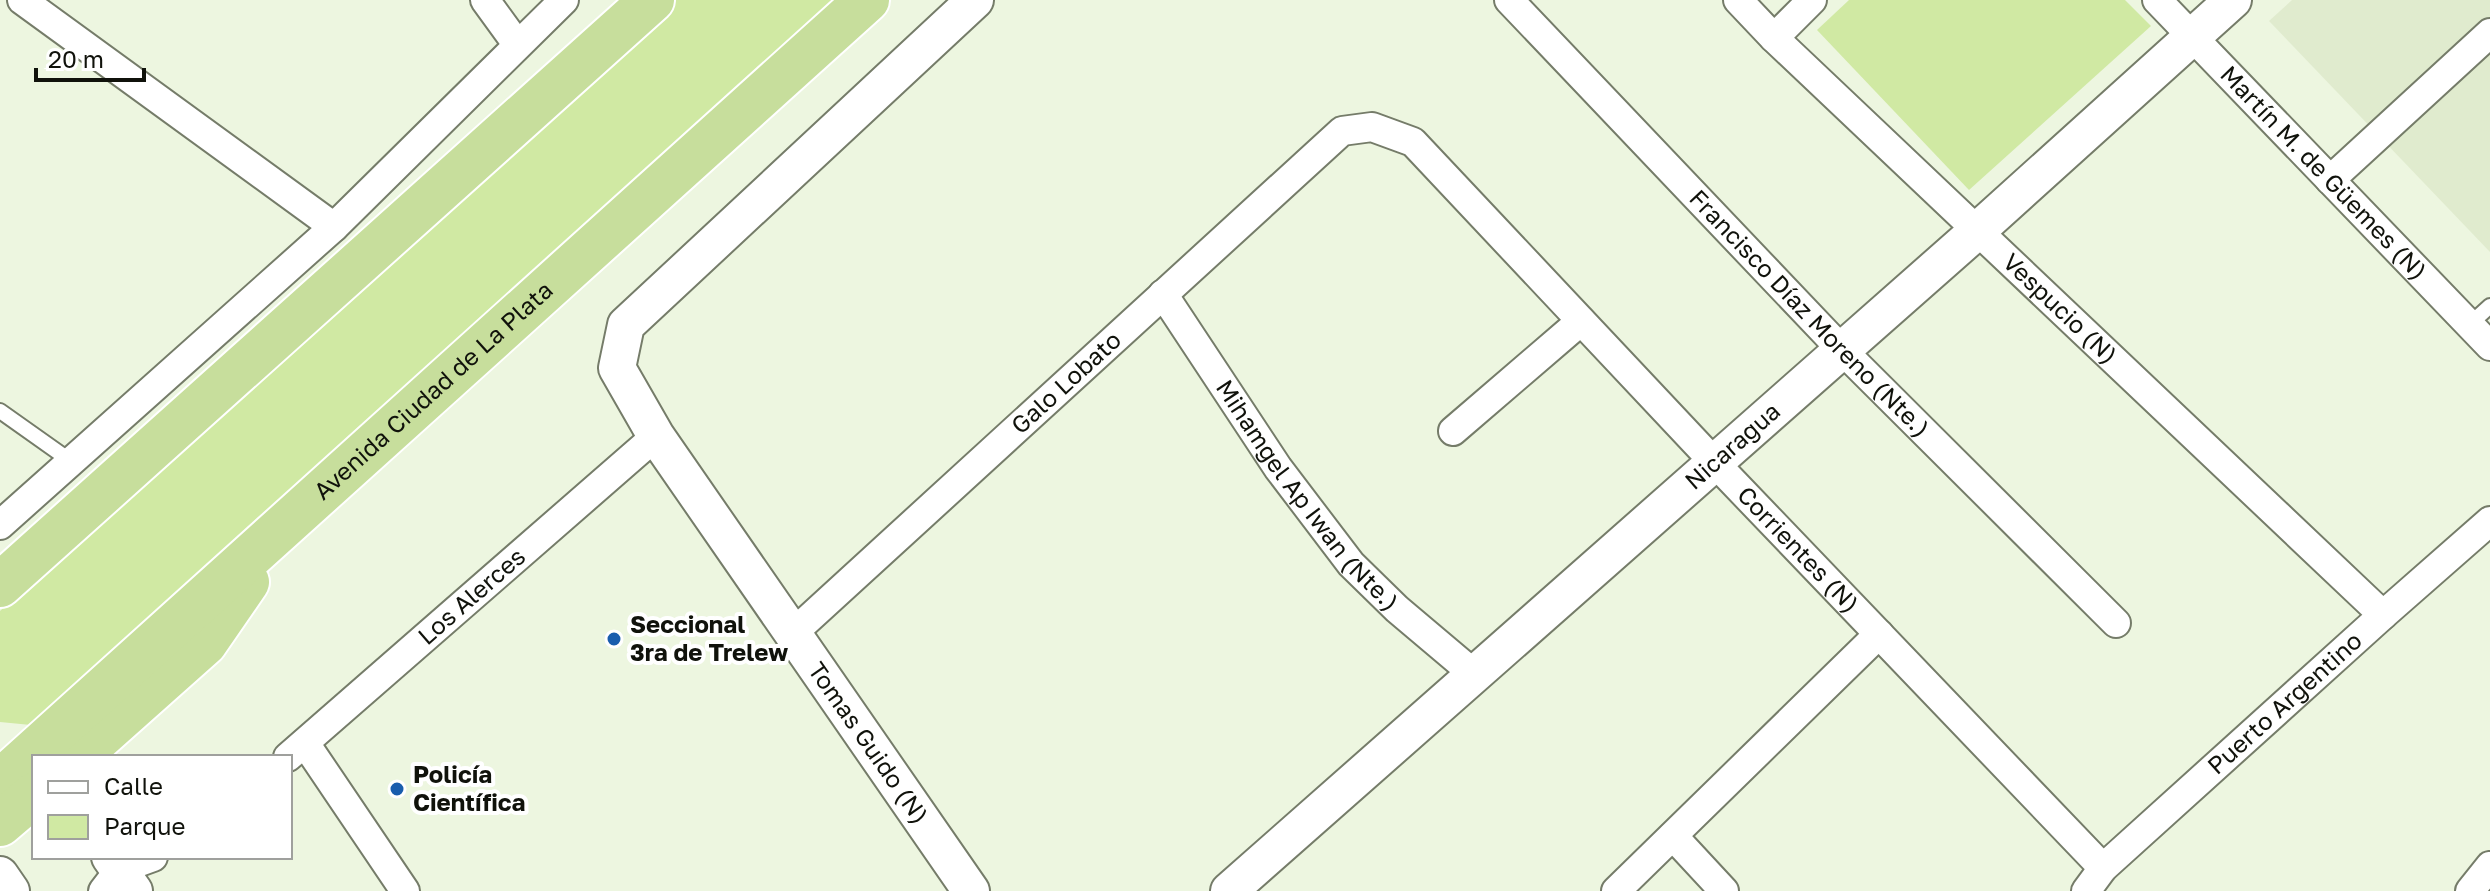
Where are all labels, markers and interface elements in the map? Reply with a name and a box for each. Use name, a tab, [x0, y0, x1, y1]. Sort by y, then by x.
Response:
scale bar	[36, 32, 144, 82]
text: 20 m	[48, 44, 104, 73]
street label: Martín M. de Güemes (N)	[2215, 59, 2434, 285]
street label: Francisco Díaz Moreno (Nte.)	[1684, 183, 1936, 442]
street label: Vespucio (N)	[1997, 247, 2124, 369]
street label: Avenida Ciudad de La Plata	[307, 275, 558, 505]
street label: Galo Lobato	[1005, 324, 1126, 439]
street label: Mihamgel Ap Iwan (Nte.)	[1211, 374, 1405, 616]
street label: Nicaragua	[1678, 396, 1785, 495]
street label: Corrientes (N)	[1732, 480, 1866, 618]
street label: Los Alerces	[411, 541, 530, 650]
place label: Seccional 3ra de Trelew	[630, 609, 788, 666]
street label: Puerto Argentino	[2201, 625, 2367, 779]
marker: Seccional 3ra de Trelew	[605, 630, 623, 648]
street label: Tomas Guido (N)	[803, 656, 936, 828]
legend	[32, 755, 292, 859]
place label: Policía Científica	[413, 759, 526, 816]
text: Calle	[104, 771, 163, 800]
marker: Policía Científica	[388, 780, 406, 798]
text: Parque	[104, 811, 185, 840]

